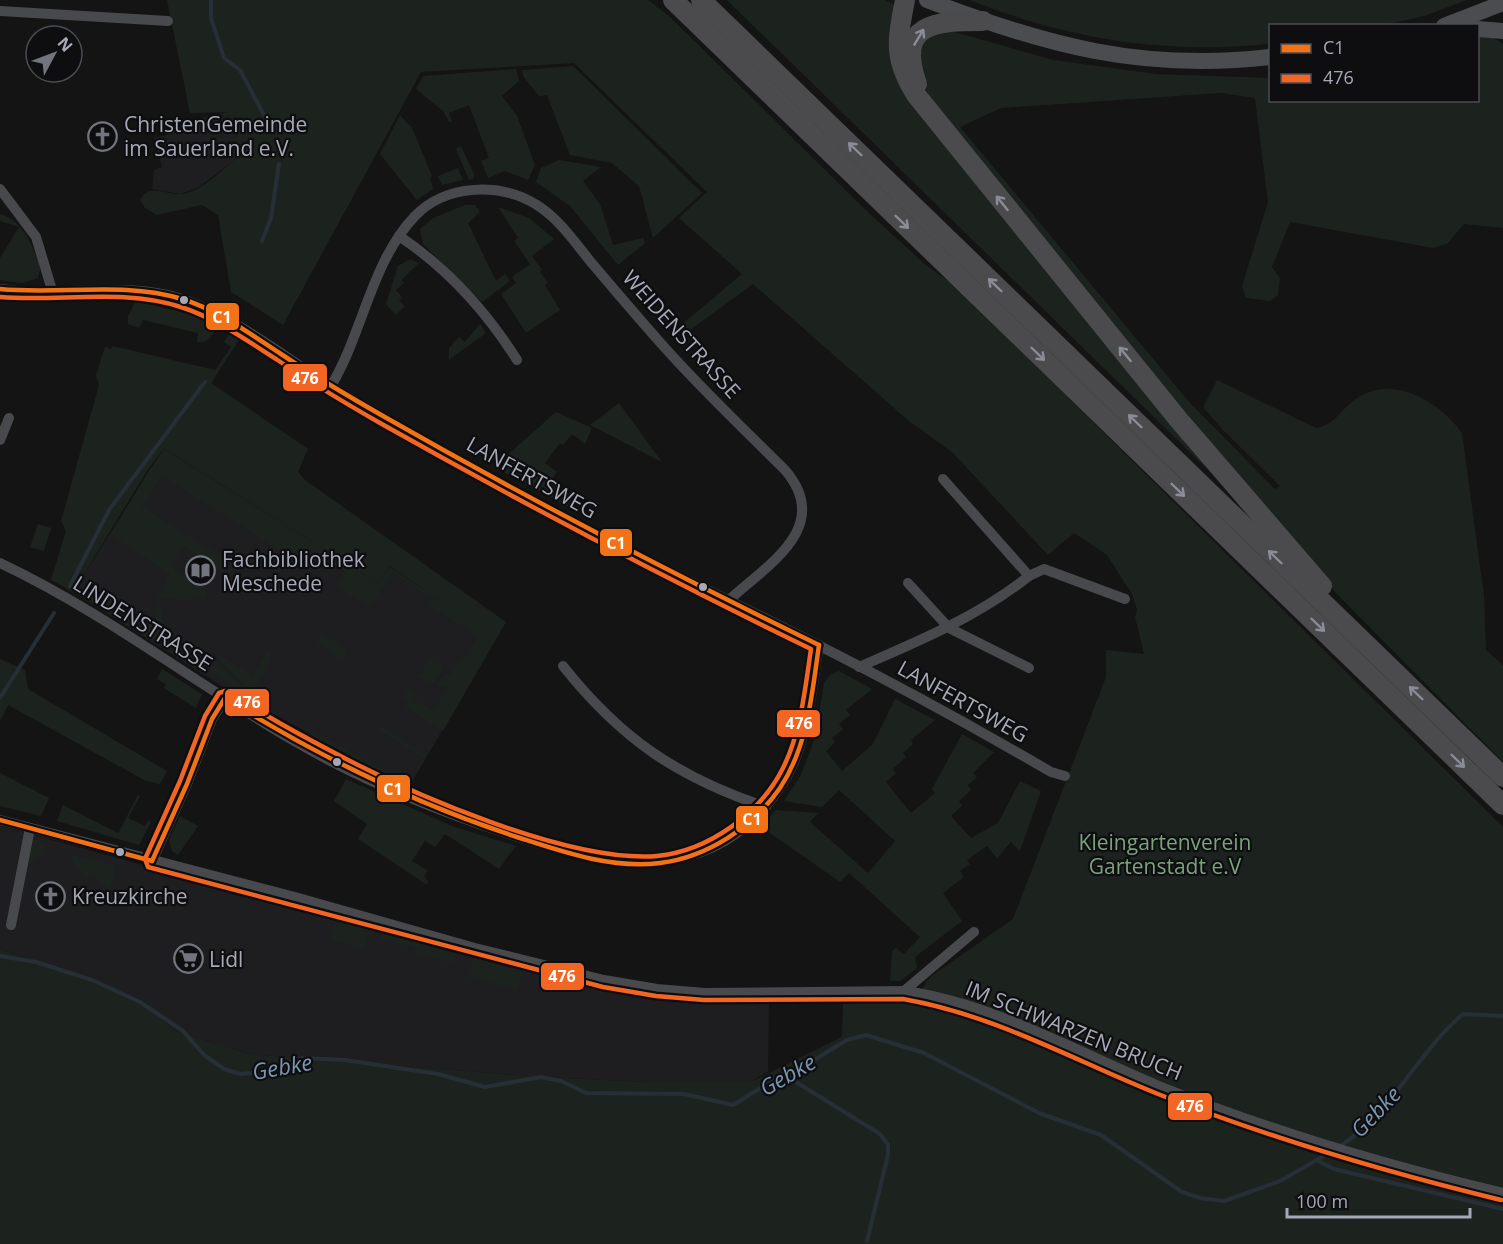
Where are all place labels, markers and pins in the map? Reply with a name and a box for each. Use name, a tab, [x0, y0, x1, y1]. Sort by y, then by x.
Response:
place label: ChristenGemeinde im Sauerland e.V.	[124, 110, 307, 162]
church icon: ChristenGemeinde im Sauerland e.V.	[87, 120, 119, 152]
unlabelled marker	[178, 294, 190, 306]
place label: Fachbibliothek Meschede	[222, 545, 365, 597]
library icon: Fachbibliothek Meschede	[185, 555, 217, 587]
unlabelled marker	[697, 581, 709, 593]
unlabelled marker	[331, 756, 343, 768]
unlabelled marker	[114, 846, 126, 858]
church icon: Kreuzkirche	[35, 880, 67, 912]
place label: Kreuzkirche	[72, 882, 188, 910]
supermarket icon: Lidl	[172, 943, 204, 975]
place label: Lidl	[209, 945, 243, 973]

